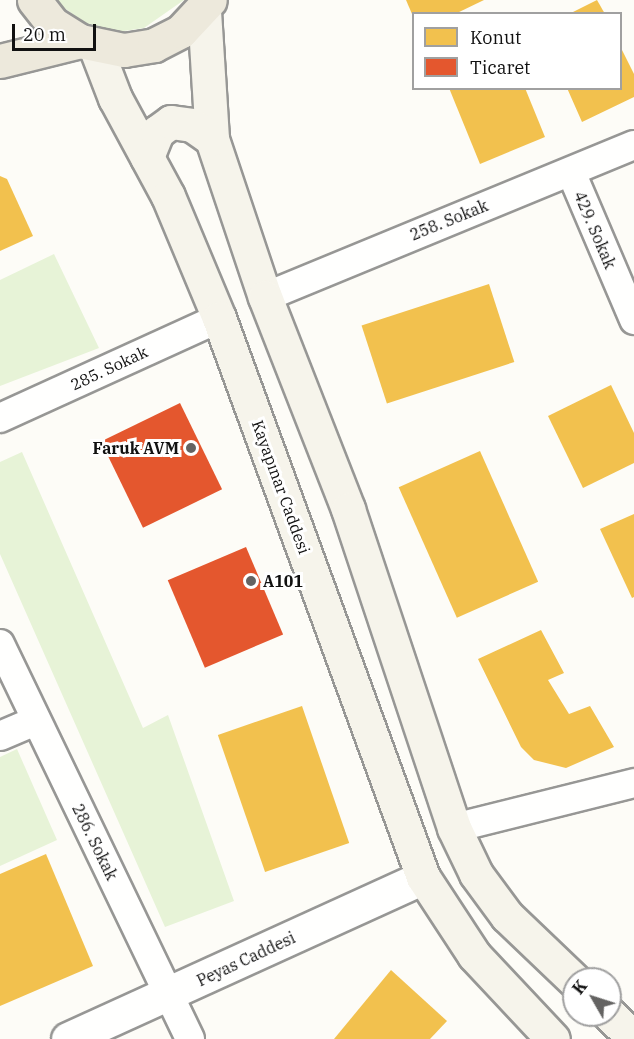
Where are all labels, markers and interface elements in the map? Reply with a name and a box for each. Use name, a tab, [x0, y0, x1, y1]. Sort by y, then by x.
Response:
scale bar	[15, 12, 99, 50]
legend	[412, 12, 622, 90]
text: 20 m	[23, 23, 66, 46]
text: Konut	[470, 26, 521, 49]
text: Ticaret	[470, 56, 530, 79]
street label: 429. Sokak	[570, 188, 620, 272]
street label: 258. Sokak	[407, 196, 491, 244]
street label: 285. Sokak	[67, 342, 151, 394]
street label: Kayapınar Caddesi	[248, 417, 314, 557]
place label: Faruk AVM	[93, 438, 179, 458]
marker: Faruk AVM	[184, 441, 198, 455]
place label: A101	[263, 571, 303, 591]
marker: A101	[244, 574, 258, 588]
street label: 286. Sokak	[68, 801, 122, 883]
street label: Peyas Caddesi	[194, 928, 298, 990]
north arrow	[562, 967, 622, 1027]
text: K	[568, 976, 591, 998]

